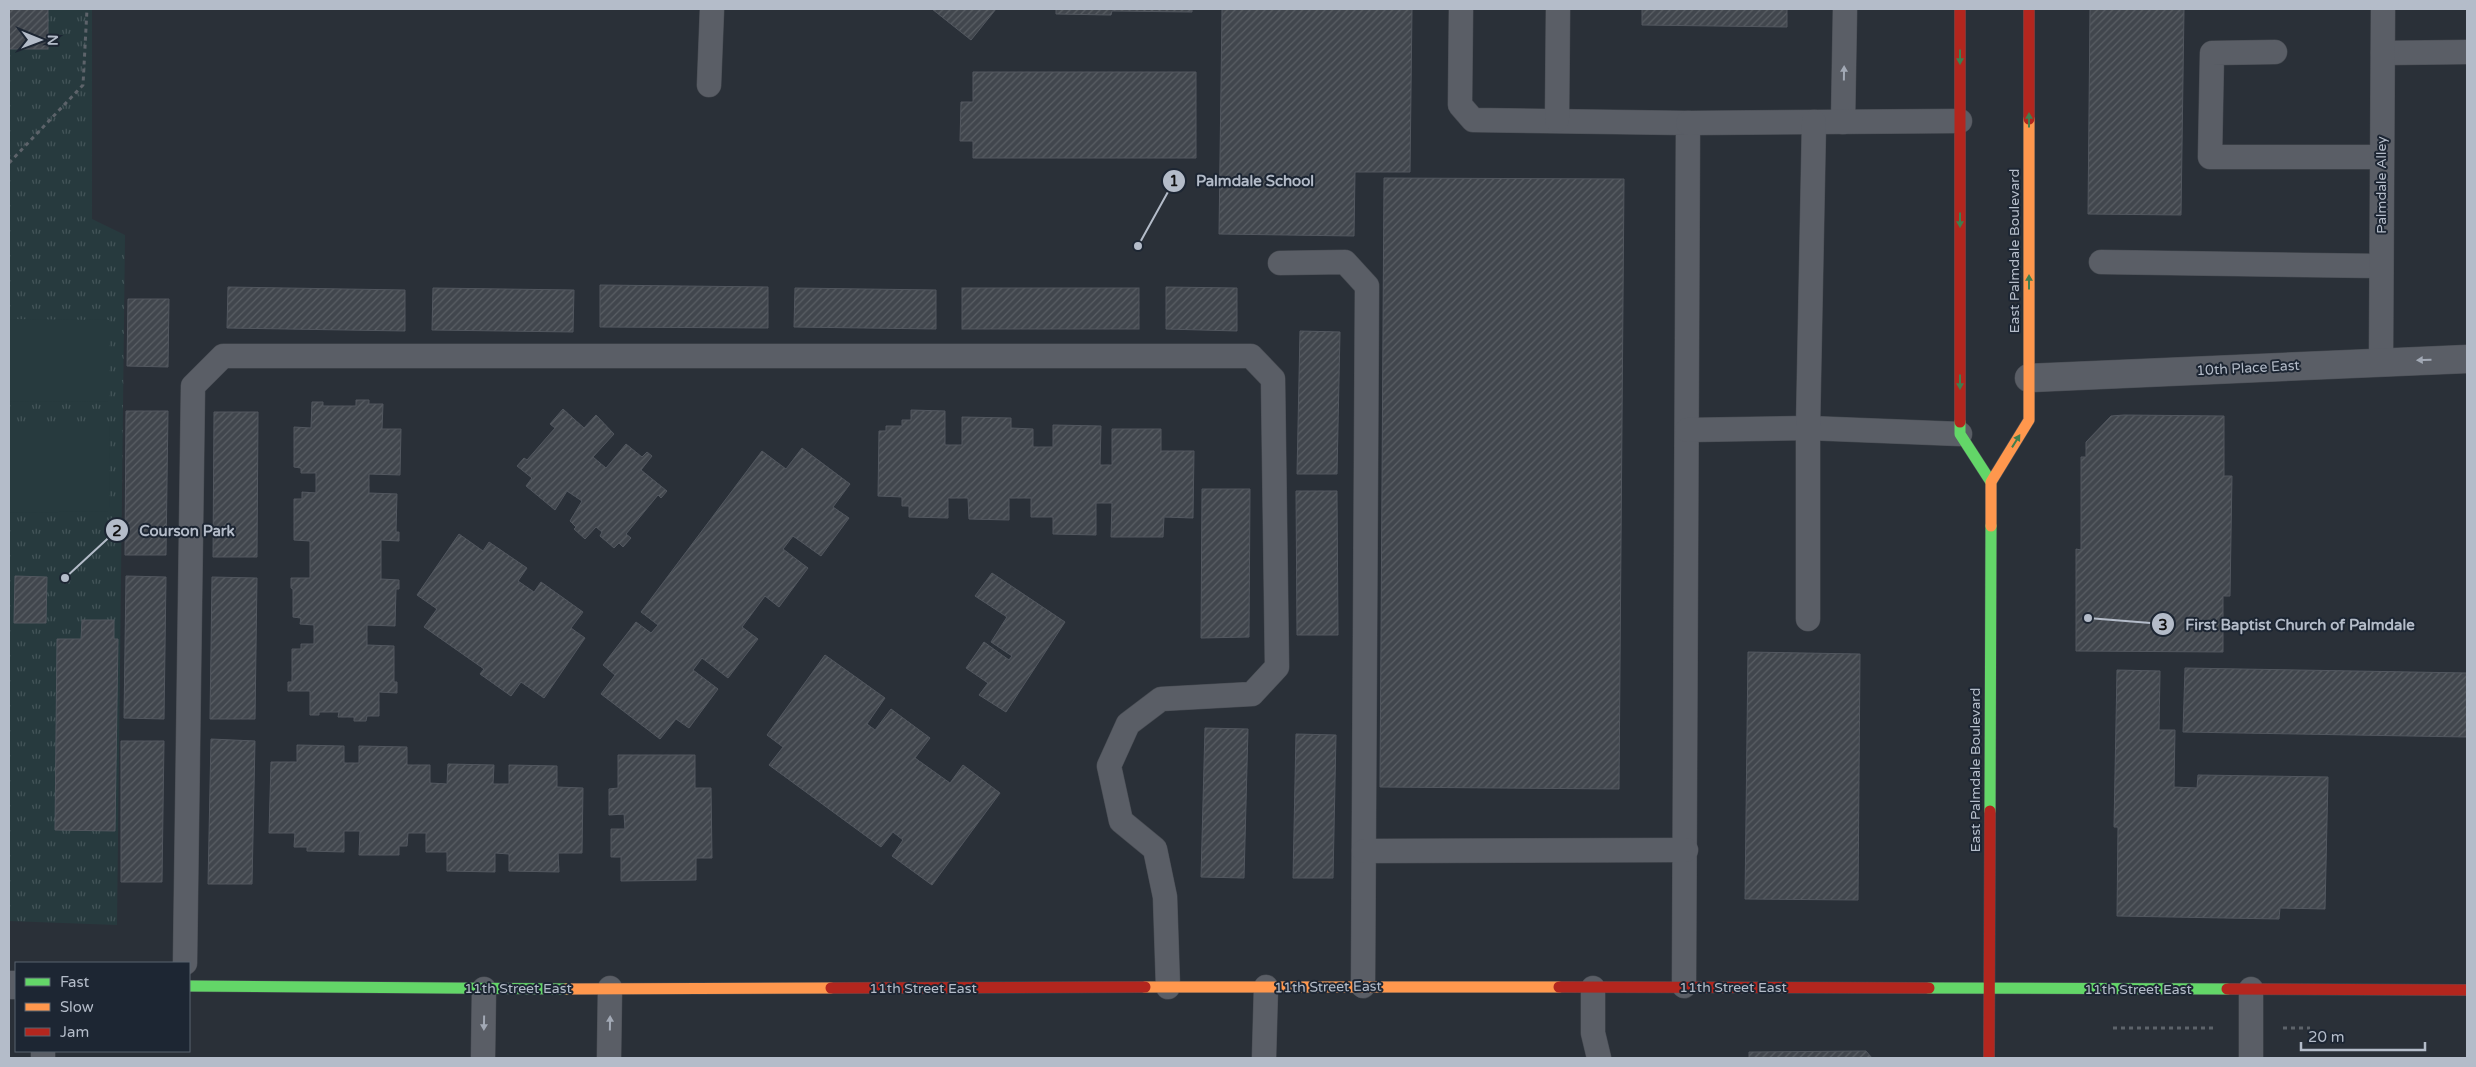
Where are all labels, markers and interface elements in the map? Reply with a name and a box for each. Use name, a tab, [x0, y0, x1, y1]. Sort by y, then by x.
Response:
north arrow	[15, 15, 65, 65]
text: N	[44, 34, 61, 46]
one-way arrow	[1956, 50, 1964, 66]
one-way arrow	[1840, 65, 1848, 81]
one-way arrow	[2025, 111, 2033, 127]
street label: Palmdale Alley	[2373, 136, 2390, 234]
callout: Palmdale School	[1161, 166, 1324, 196]
street label: East Palmdale Boulevard	[2006, 169, 2023, 333]
text: 1	[1169, 172, 1179, 190]
text: Palmdale School	[1196, 172, 1314, 190]
one-way arrow	[1956, 212, 1964, 228]
one-way arrow	[2025, 274, 2033, 290]
street label: 10th Place East	[2196, 357, 2301, 379]
one-way arrow	[2416, 357, 2432, 365]
one-way arrow	[1956, 375, 1964, 391]
one-way arrow	[2012, 434, 2021, 448]
callout: Courson Park	[104, 515, 245, 545]
text: 2	[112, 522, 122, 540]
text: Courson Park	[139, 522, 235, 540]
callout: First Baptist Church of Palmdale	[2151, 609, 2425, 639]
text: 3	[2158, 616, 2168, 634]
text: First Baptist Church of Palmdale	[2185, 616, 2415, 635]
street label: East Palmdale Boulevard	[1967, 688, 1984, 852]
legend	[15, 962, 190, 1052]
text: Fast	[60, 973, 90, 991]
street label: 11th Street East	[1274, 978, 1383, 996]
street label: 11th Street East	[1679, 979, 1787, 996]
street label: 11th Street East	[464, 980, 572, 997]
street label: 11th Street East	[869, 980, 977, 997]
street label: 11th Street East	[2084, 981, 2192, 998]
text: Slow	[60, 998, 94, 1016]
one-way arrow	[606, 1015, 614, 1031]
one-way arrow	[479, 1016, 487, 1032]
scale bar	[2301, 1020, 2425, 1052]
text: Jam	[60, 1023, 89, 1041]
text: 20 m	[2308, 1028, 2345, 1046]

